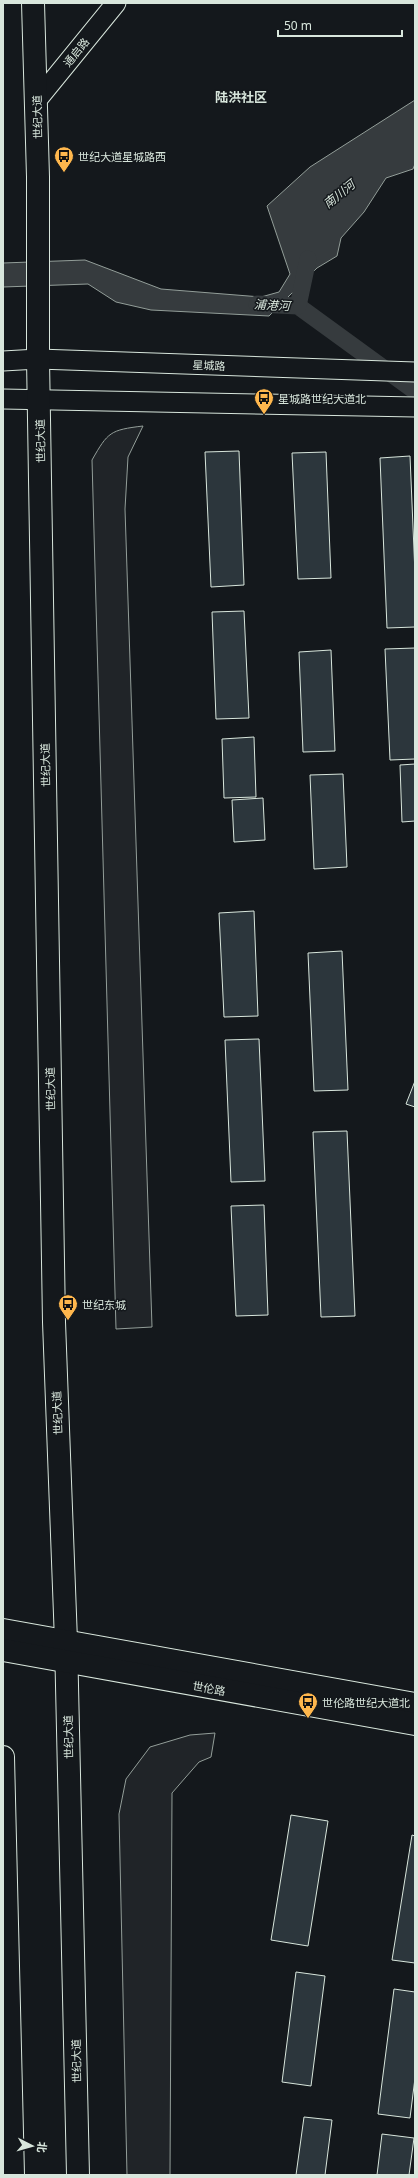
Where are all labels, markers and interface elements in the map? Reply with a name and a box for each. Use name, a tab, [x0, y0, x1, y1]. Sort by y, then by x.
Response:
scale bar	[278, 12, 402, 38]
text: 50 m	[284, 17, 312, 34]
street label: 通启路	[60, 34, 92, 70]
district label: 陆洪社区	[215, 88, 267, 106]
street label: 世纪大道	[29, 95, 45, 139]
bus stop icon: 世纪大道星城路西	[53, 145, 75, 173]
place label: 世纪大道星城路西	[78, 149, 166, 164]
water label: 南川河	[320, 175, 360, 212]
water label: 浦港河	[254, 296, 292, 315]
street label: 星城路	[192, 357, 226, 373]
bus stop icon: 星城路世纪大道北	[253, 387, 275, 415]
place label: 星城路世纪大道北	[278, 391, 366, 406]
street label: 世纪大道	[32, 419, 48, 463]
street label: 世纪大道	[37, 743, 53, 787]
street label: 世纪大道	[42, 1067, 58, 1111]
bus stop icon: 世纪东城	[57, 1293, 79, 1321]
place label: 世纪东城	[82, 1297, 126, 1312]
street label: 世纪大道	[49, 1391, 65, 1435]
street label: 世伦路	[191, 1678, 227, 1698]
bus stop icon: 世伦路世纪大道北	[297, 1691, 319, 1719]
place label: 世伦路世纪大道北	[322, 1695, 410, 1710]
street label: 世纪大道	[60, 1715, 76, 1759]
street label: 世纪大道	[68, 2039, 84, 2083]
north arrow	[12, 2126, 52, 2166]
text: 北	[34, 2141, 50, 2153]

